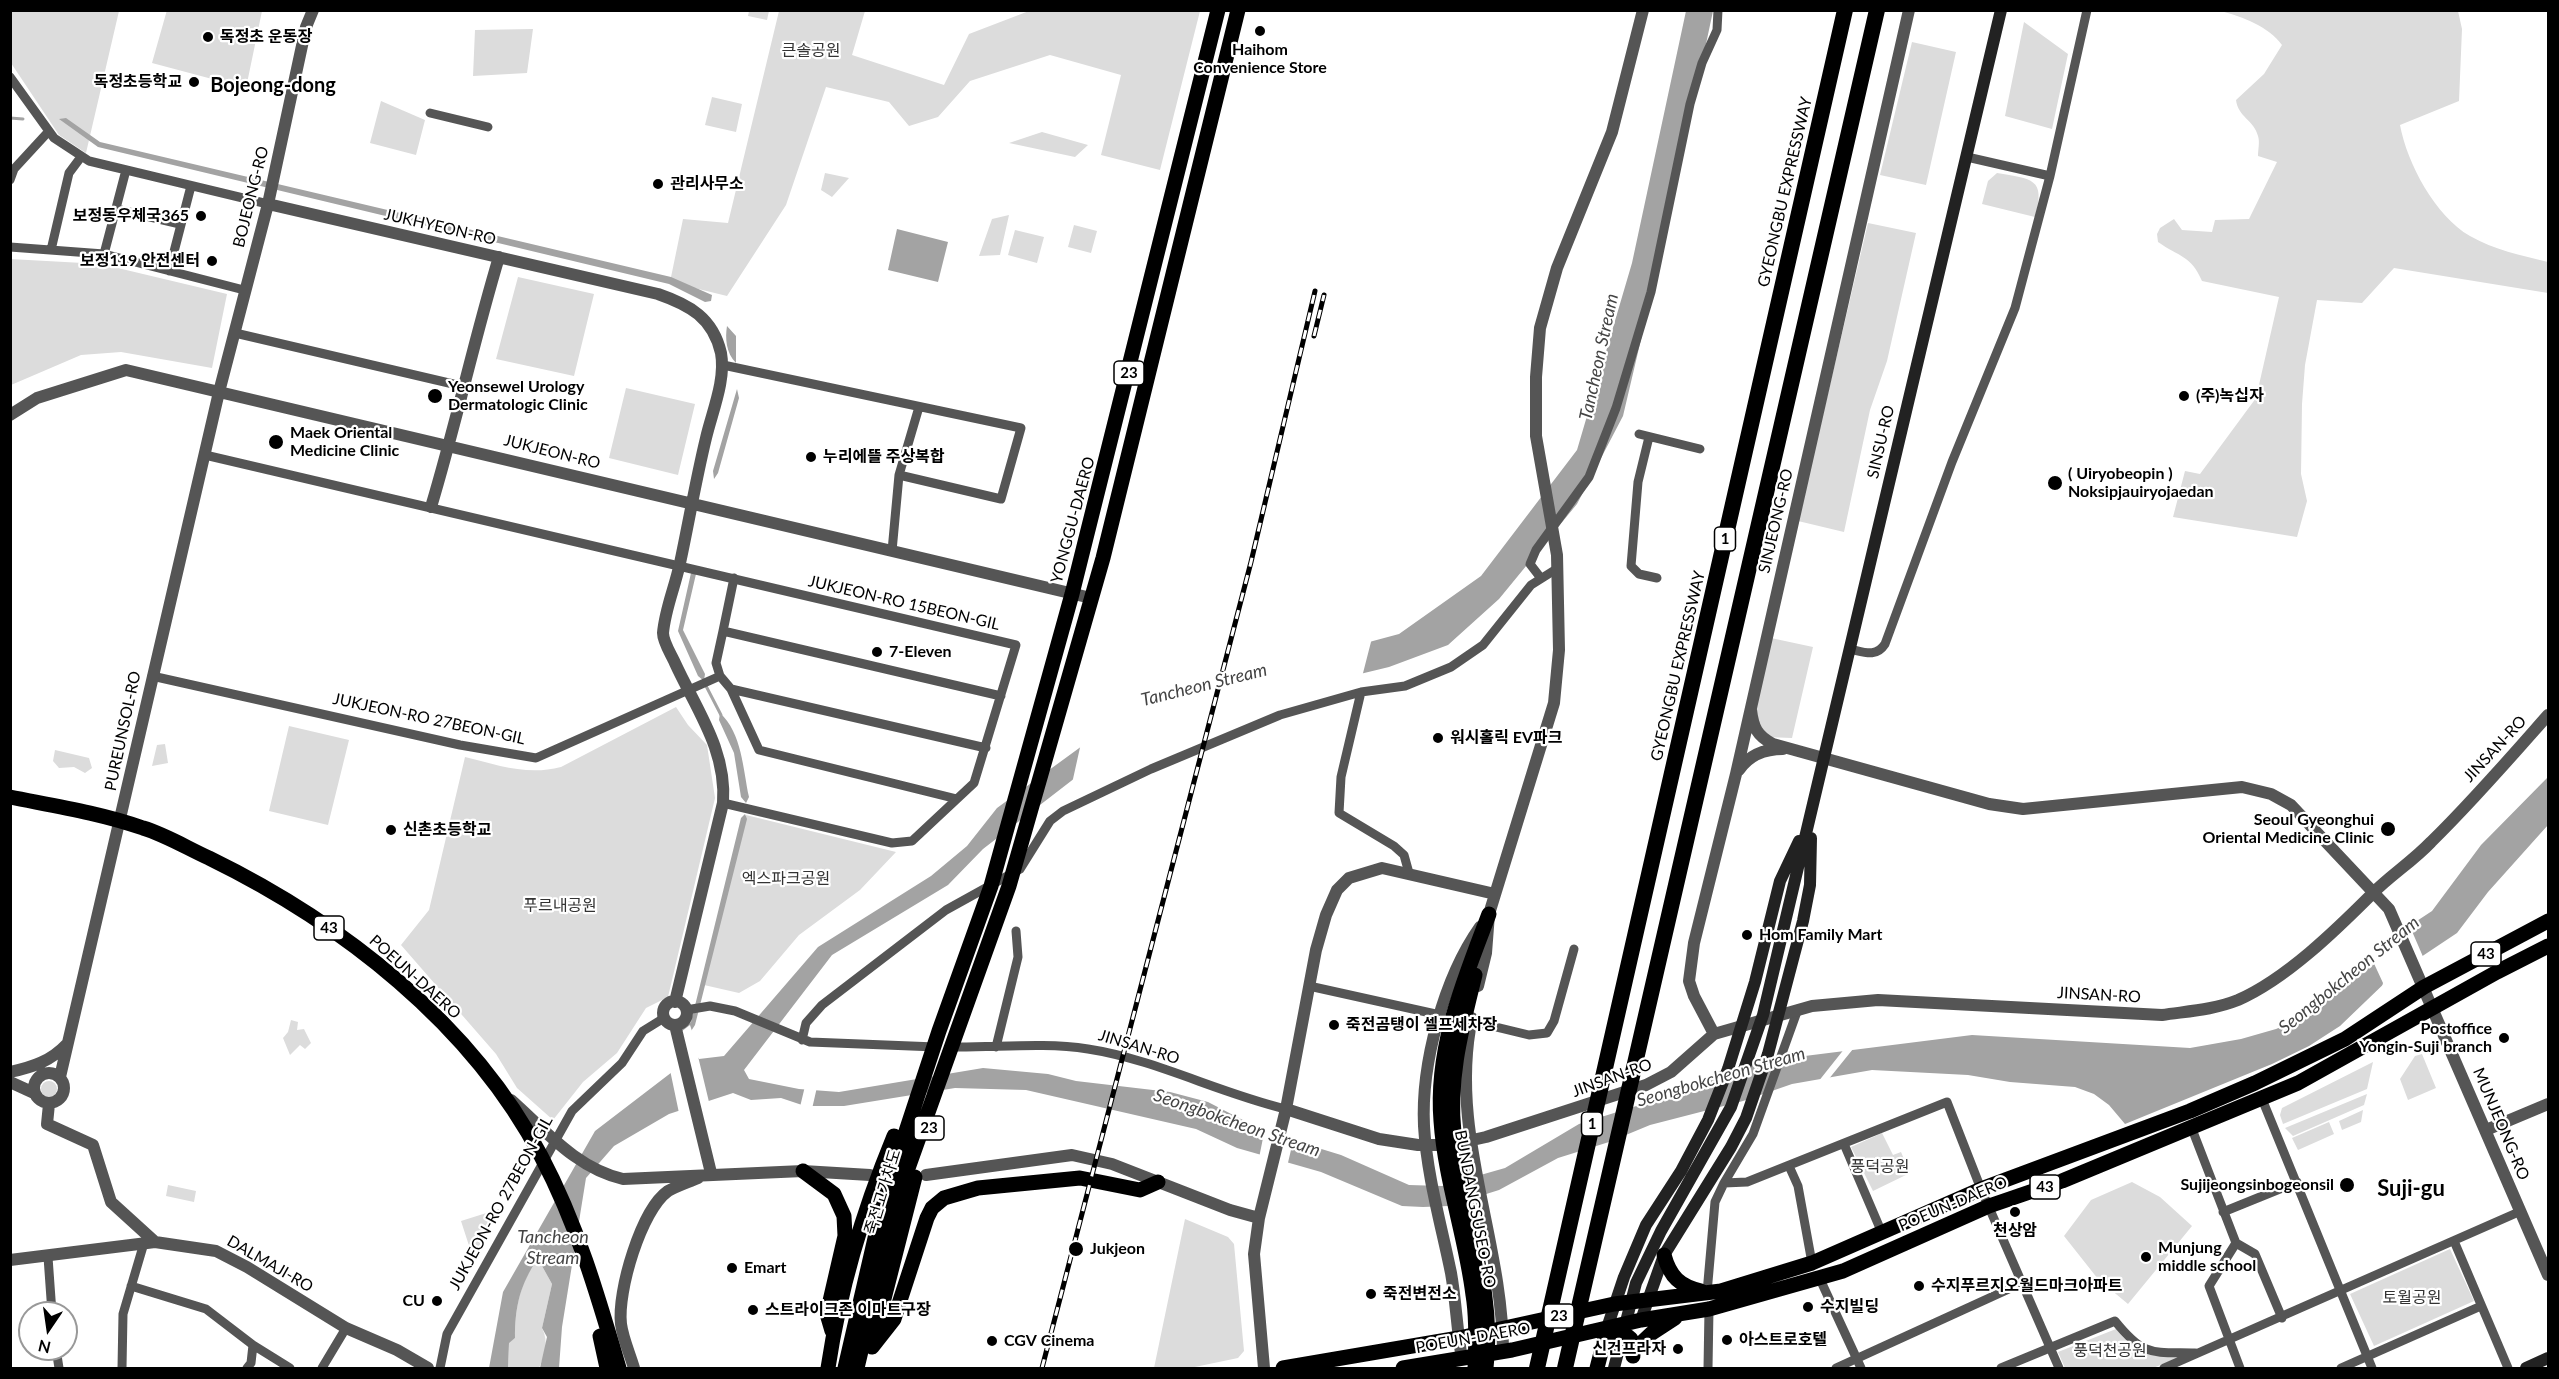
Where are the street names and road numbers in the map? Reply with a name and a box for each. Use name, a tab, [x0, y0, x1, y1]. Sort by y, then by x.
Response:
street label: GYEONGBU EXPRESSWAY	[1754, 95, 1816, 289]
street label: BOJEONG-RO	[229, 144, 273, 250]
street label: JUKHYEON-RO	[382, 205, 498, 249]
road number: 23	[1114, 361, 1144, 385]
street label: SINSU-RO	[1863, 404, 1899, 480]
street label: JUKJEON-RO	[502, 431, 602, 473]
street label: YONGGU-DAERO	[1047, 455, 1099, 585]
street label: SINJEONG-RO	[1755, 467, 1797, 575]
road number: 1	[1714, 527, 1736, 551]
street label: GYEONGBU EXPRESSWAY	[1647, 569, 1709, 763]
street label: JUKJEON-RO 15BEON-GIL	[806, 572, 1002, 634]
street label: PUREUNSOL-RO	[101, 669, 145, 793]
street label: JUKJEON-RO 27BEON-GIL	[331, 689, 527, 749]
street label: JINSAN-RO	[2459, 712, 2531, 786]
road number: 43	[314, 916, 344, 940]
street label: POEUN-DAERO	[365, 931, 465, 1023]
road number: 43	[2471, 942, 2501, 966]
street label: JINSAN-RO	[2057, 983, 2141, 1007]
street label: JINSAN-RO	[1096, 1026, 1182, 1068]
street label: JINSAN-RO	[1569, 1055, 1655, 1101]
street label: MUNJEONG-RO	[2469, 1065, 2533, 1183]
road number: 1	[1582, 1112, 1602, 1136]
street label: JUKJEON-RO 27BEON-GIL	[445, 1113, 557, 1293]
road number: 23	[914, 1116, 944, 1140]
street label: BUNDANGSUSEO-RO	[1450, 1128, 1500, 1290]
street label: 죽전고가차도	[861, 1147, 905, 1237]
street label: POEUN-DAERO	[1896, 1172, 2010, 1236]
road number: 43	[2030, 1175, 2060, 1199]
street label: DALMAJI-RO	[223, 1232, 317, 1296]
road number: 23	[1544, 1304, 1574, 1328]
street label: POEUN-DAERO	[1414, 1318, 1532, 1358]

